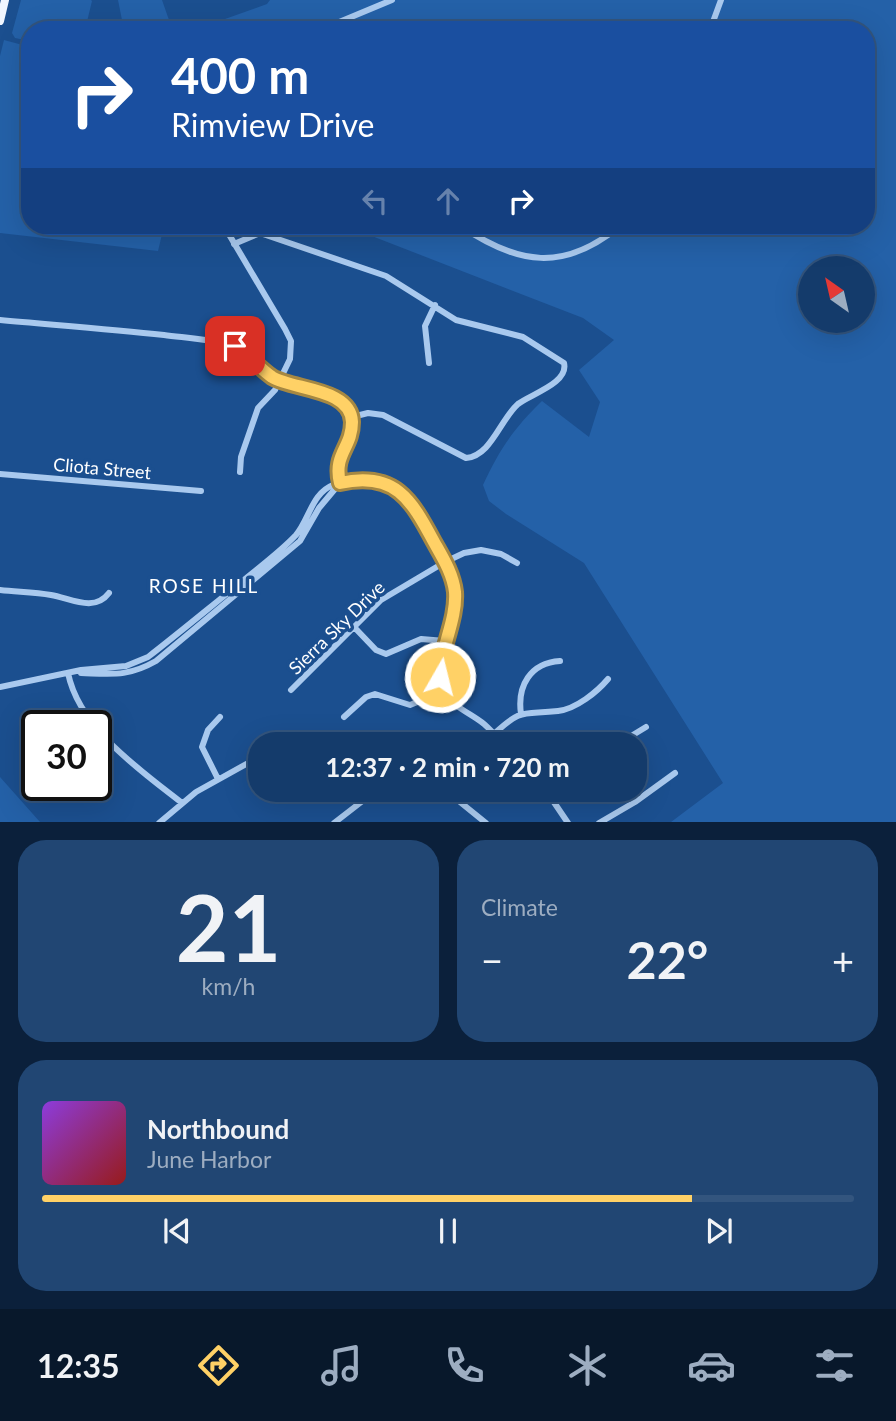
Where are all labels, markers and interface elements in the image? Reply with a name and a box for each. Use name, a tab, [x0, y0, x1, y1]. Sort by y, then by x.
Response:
text: 400 m	[171, 46, 309, 104]
icon: right	[56, 49, 147, 140]
text: Rimview Drive	[171, 105, 374, 144]
icon: left	[356, 182, 394, 220]
icon: ahead	[429, 182, 467, 220]
icon: right	[502, 182, 540, 220]
north arrow	[798, 256, 875, 332]
map controls	[798, 256, 875, 333]
pin	[205, 316, 265, 376]
icon: arrive	[216, 327, 254, 365]
street label: Cliota Street	[52, 453, 152, 483]
district label: ROSE HILL	[149, 574, 259, 597]
street label: Sierra Sky Drive	[284, 576, 389, 679]
position arrow	[403, 640, 477, 714]
speed limit sign: 30	[21, 710, 112, 801]
text: 12:37 · 2 min · 720 m	[325, 751, 570, 783]
text: 21	[176, 872, 281, 981]
text: Climate	[481, 893, 558, 921]
text: 22°	[627, 928, 708, 990]
text: −	[481, 937, 503, 983]
text: +	[832, 937, 854, 983]
text: km/h	[202, 972, 255, 1000]
text: Northbound	[147, 1113, 289, 1145]
text: June Harbor	[147, 1145, 271, 1173]
icon: previous	[158, 1212, 196, 1250]
icon: pause	[429, 1212, 467, 1250]
icon: next	[700, 1212, 738, 1250]
icon: directions	[194, 1341, 243, 1390]
icon: music	[317, 1341, 366, 1390]
icon: phone	[440, 1341, 489, 1390]
icon: climate	[563, 1341, 612, 1390]
icon: car	[687, 1341, 736, 1390]
icon: filters	[810, 1341, 859, 1390]
text: 12:35	[37, 1346, 120, 1385]

